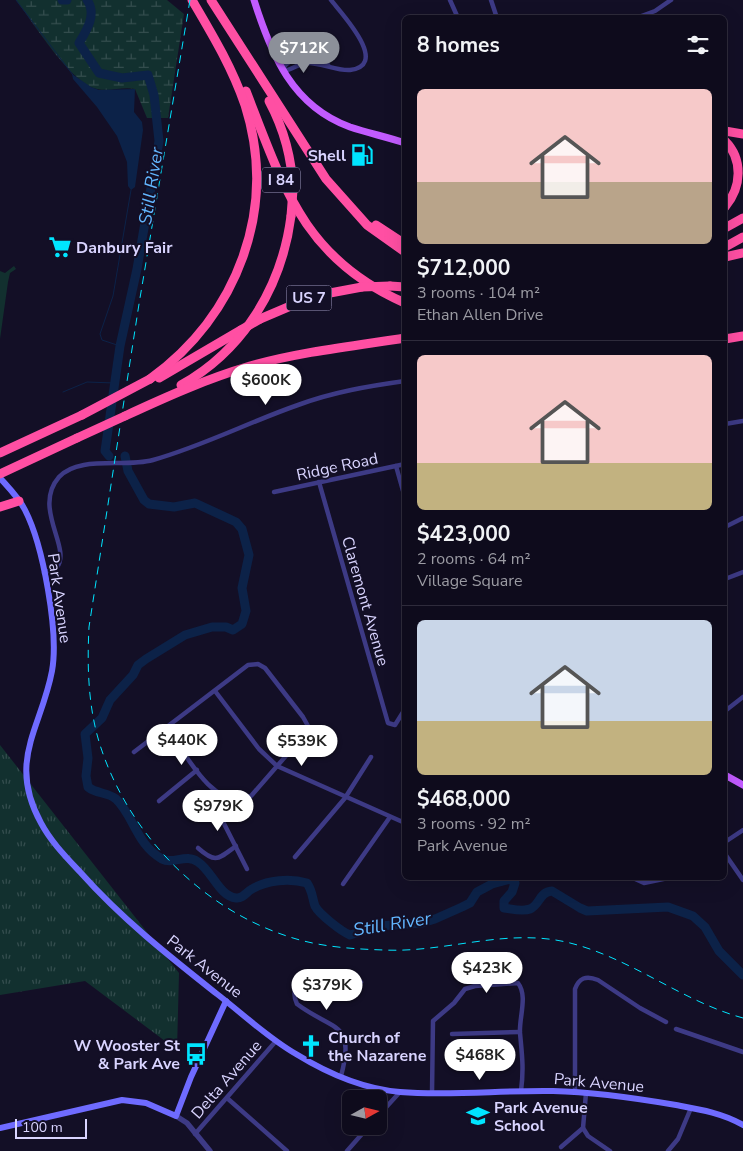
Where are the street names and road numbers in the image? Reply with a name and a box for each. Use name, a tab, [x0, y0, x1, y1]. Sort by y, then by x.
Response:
road number: I 84	[262, 168, 300, 192]
road number: US 7	[286, 286, 332, 310]
street label: Ridge Road	[294, 448, 380, 486]
street label: Claremont Avenue	[336, 534, 394, 669]
street label: Park Avenue	[42, 552, 76, 644]
street label: Park Avenue	[162, 930, 247, 1003]
street label: Delta Avenue	[186, 1036, 267, 1124]
street label: Park Avenue	[553, 1068, 645, 1098]

